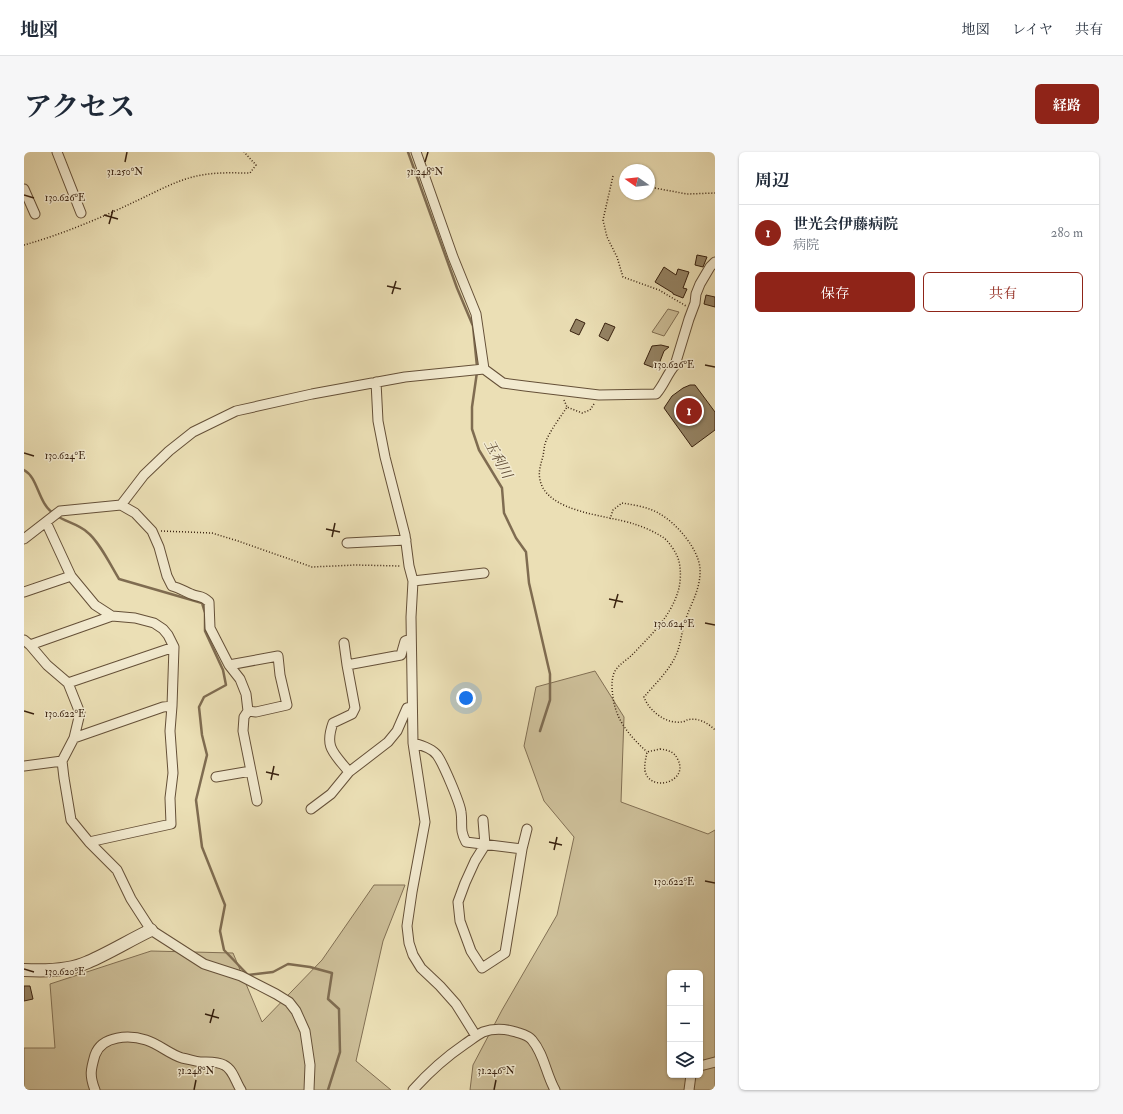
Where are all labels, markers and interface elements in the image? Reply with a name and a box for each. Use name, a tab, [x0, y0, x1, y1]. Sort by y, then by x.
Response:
text: 地図	[20, 18, 58, 42]
text: 地図	[962, 21, 990, 38]
text: レイヤ	[1012, 21, 1053, 38]
text: 共有	[1075, 21, 1103, 38]
button: 経路	[1035, 84, 1099, 124]
text: アクセス	[24, 90, 135, 125]
north arrow	[619, 164, 655, 200]
text: 31.250°N	[107, 166, 143, 178]
text: 31.248°N	[407, 166, 444, 178]
text: 周辺	[755, 170, 789, 191]
text: 130.626°E	[45, 192, 85, 204]
text: 世光会伊藤病院	[793, 215, 898, 234]
text: 1	[766, 225, 770, 241]
text: 280 m	[1051, 225, 1083, 241]
text: 病院	[793, 237, 819, 253]
button: 保存	[755, 272, 915, 312]
button: 共有	[923, 272, 1083, 312]
text: 130.626°E	[654, 359, 694, 371]
pin: 1	[676, 396, 702, 426]
water label: 玉利川	[480, 437, 517, 483]
text: 130.624°E	[45, 450, 85, 462]
text: 130.624°E	[654, 618, 694, 630]
your location	[456, 688, 476, 708]
text: 130.622°E	[45, 708, 85, 720]
text: 130.622°E	[654, 876, 694, 888]
text: 130.620°E	[45, 966, 85, 978]
map controls	[667, 970, 703, 1078]
button: +	[667, 970, 703, 1006]
button: −	[667, 1006, 703, 1042]
button: layers	[667, 1042, 703, 1078]
text: 31.248°N	[178, 1065, 215, 1077]
text: 31.246°N	[477, 1065, 515, 1077]

